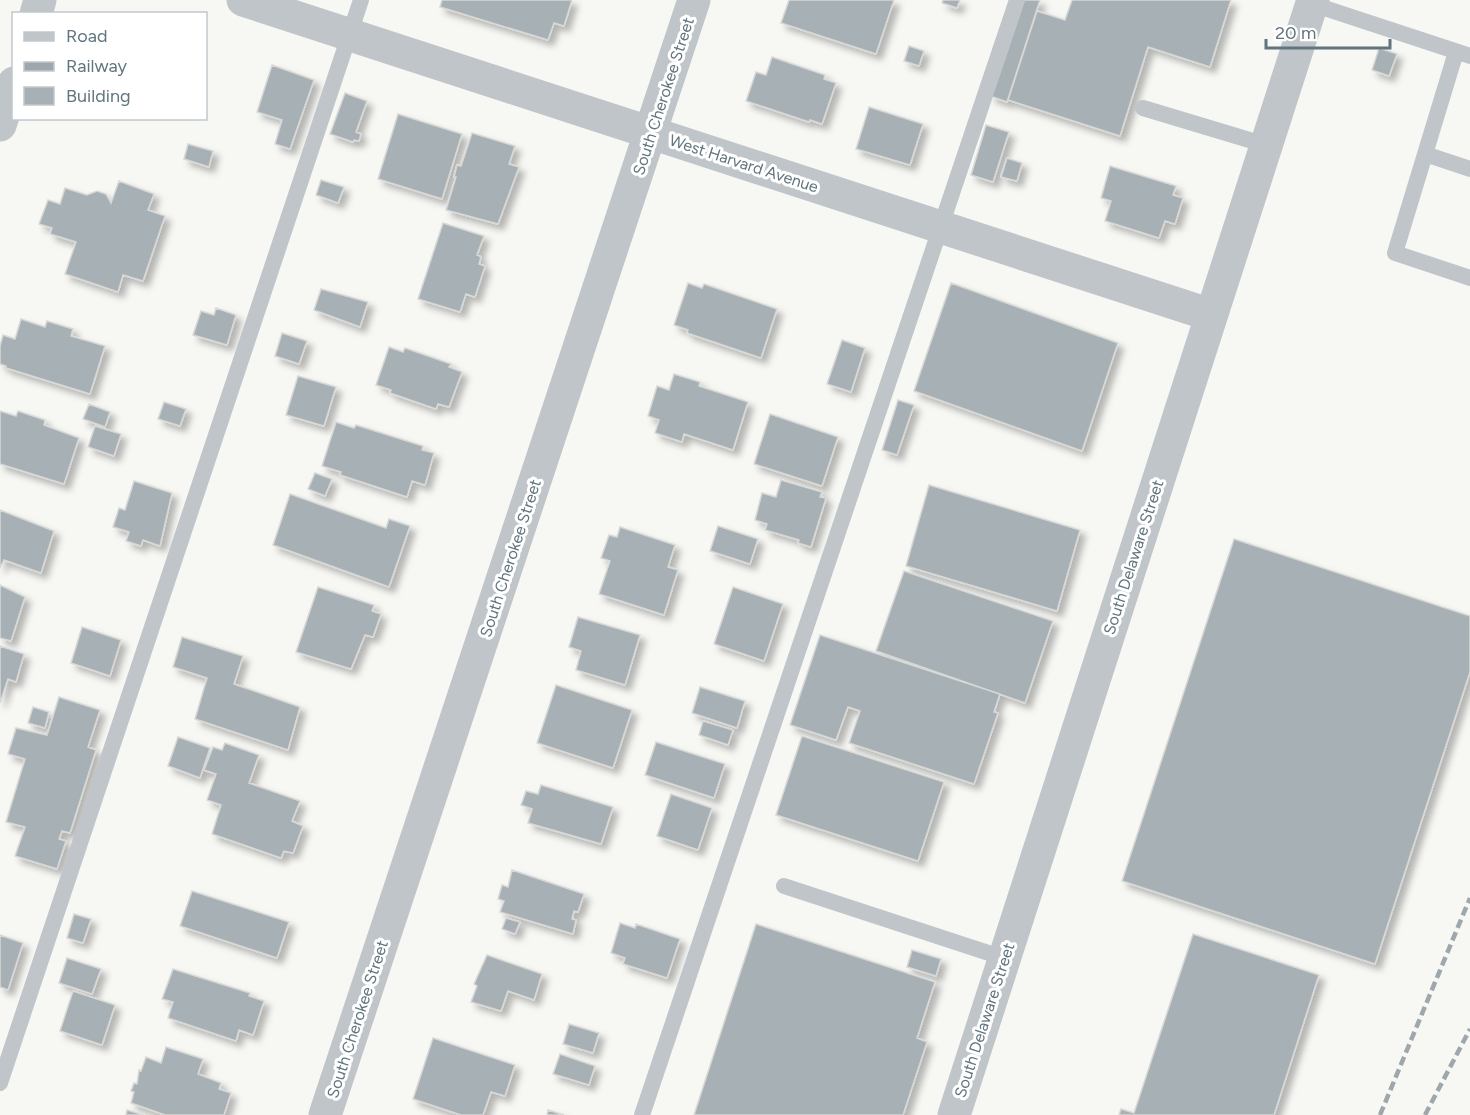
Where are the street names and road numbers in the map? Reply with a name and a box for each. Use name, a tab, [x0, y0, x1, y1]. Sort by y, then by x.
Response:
street label: South Cherokee Street	[629, 15, 698, 177]
street label: West Harvard Avenue	[667, 130, 821, 197]
street label: South Cherokee Street	[476, 477, 545, 639]
street label: South Delaware Street	[1099, 477, 1167, 637]
street label: South Cherokee Street	[323, 938, 392, 1100]
street label: South Delaware Street	[950, 940, 1018, 1100]

